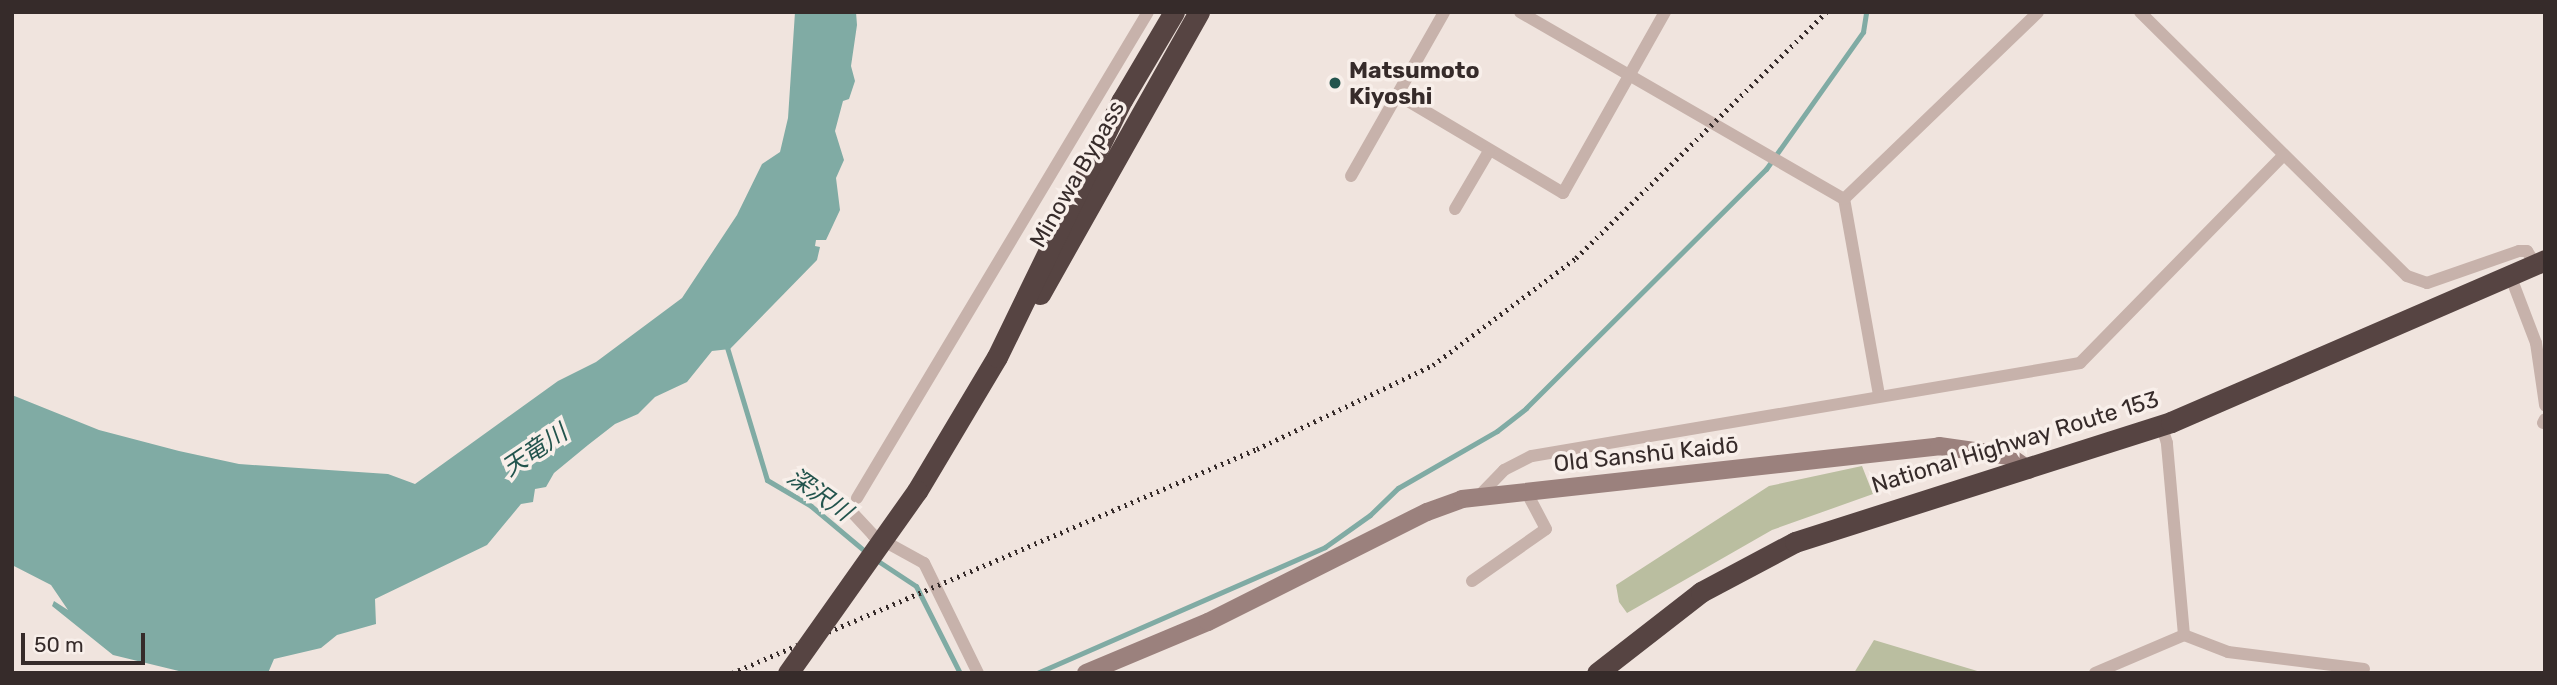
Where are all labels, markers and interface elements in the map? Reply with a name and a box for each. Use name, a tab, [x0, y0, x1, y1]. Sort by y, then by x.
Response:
place label: Matsumoto Kiyoshi	[1349, 56, 1480, 110]
marker: Matsumoto Kiyoshi	[1327, 75, 1343, 91]
street label: Minowa Bypass	[1024, 96, 1130, 252]
street label: National Highway Route 153	[1868, 385, 2162, 499]
water label: 天竜川	[497, 419, 573, 483]
street label: Old Sanshū Kaidō	[1552, 431, 1740, 477]
water label: 深沢川	[781, 463, 857, 527]
scale bar	[24, 618, 149, 662]
text: 50 m	[34, 632, 84, 657]

